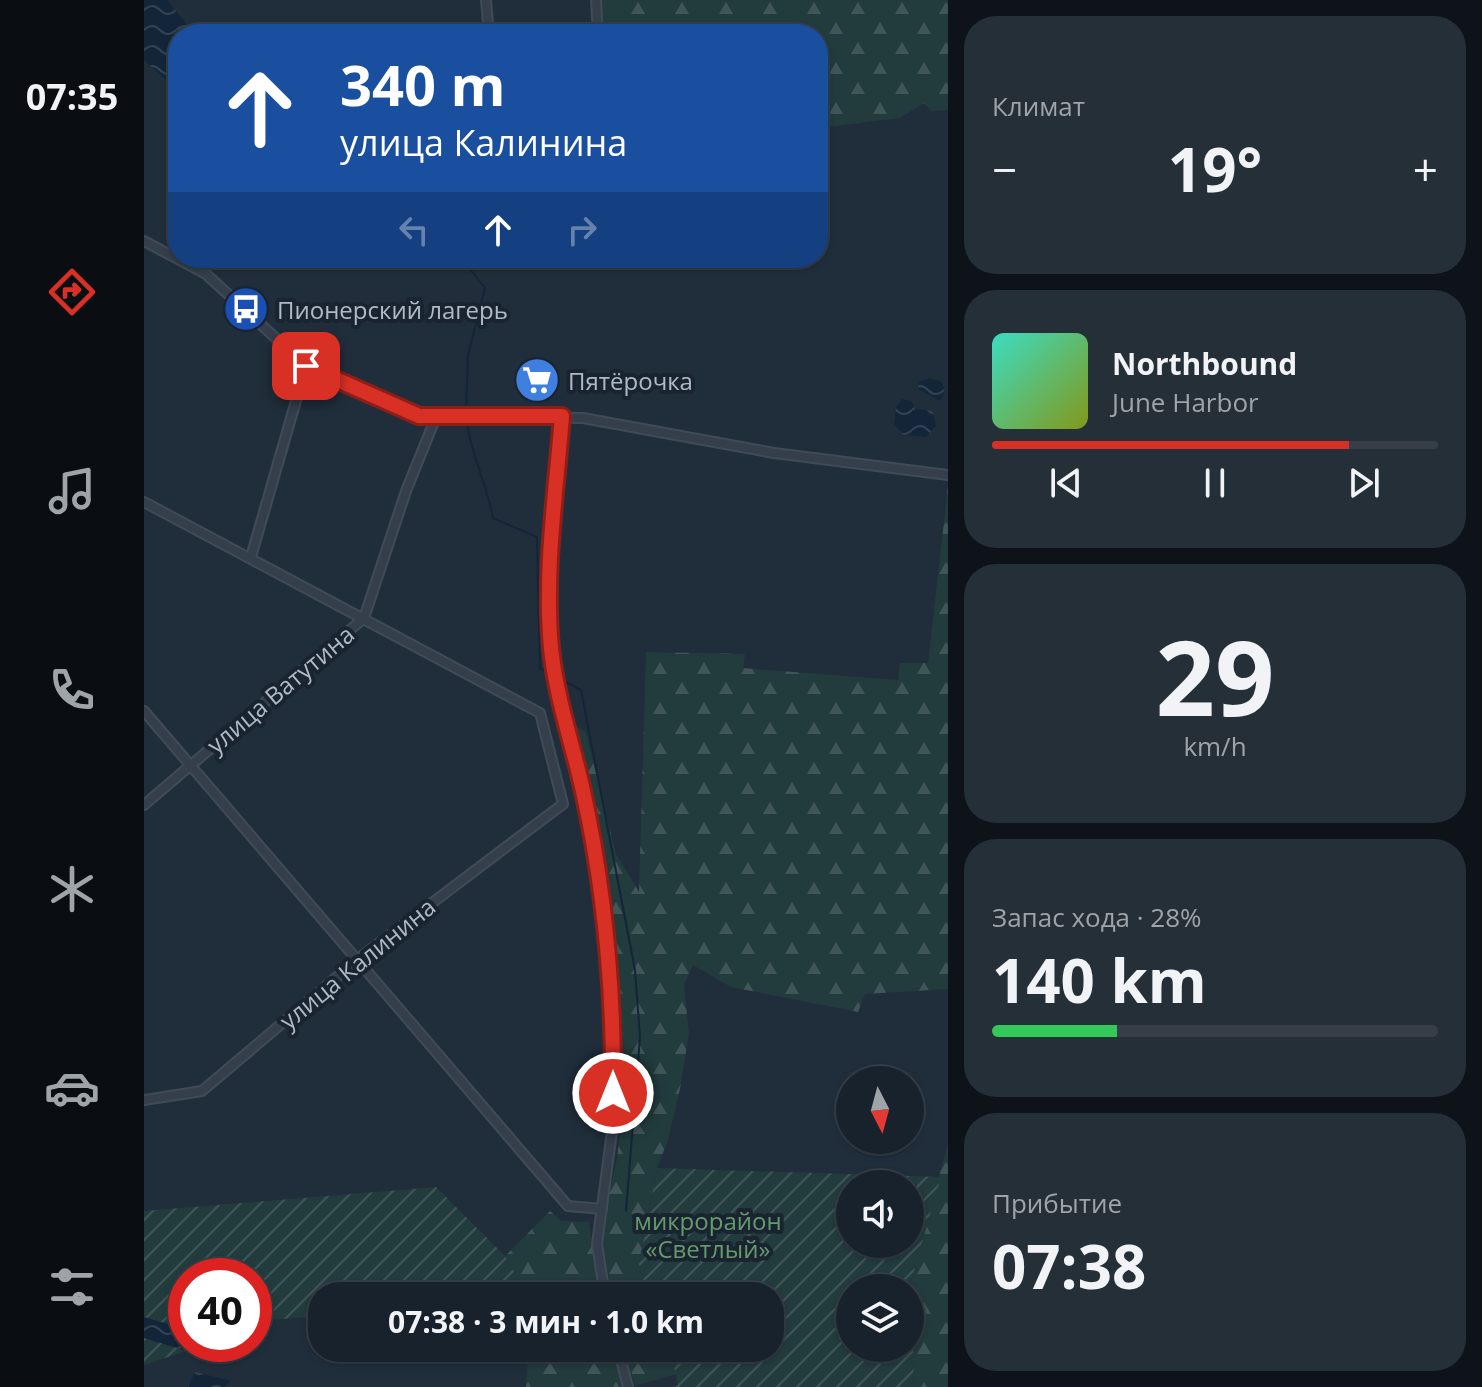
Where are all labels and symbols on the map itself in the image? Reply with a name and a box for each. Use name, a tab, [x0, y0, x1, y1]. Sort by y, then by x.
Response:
bus stop icon: Пионерский лагерь	[222, 285, 270, 333]
place label: Пионерский лагерь	[277, 293, 508, 326]
pin	[272, 332, 340, 400]
supermarket icon: Пятёрочка	[513, 356, 561, 404]
place label: Пятёрочка	[568, 364, 693, 397]
street label: улица Ватутина	[199, 618, 361, 760]
street label: улица Калинина	[272, 890, 442, 1036]
position arrow	[571, 1051, 655, 1135]
north arrow	[836, 1066, 924, 1154]
park label: микрорайон «Светлый»	[634, 1204, 782, 1265]
speed limit sign: 40	[168, 1258, 272, 1362]

